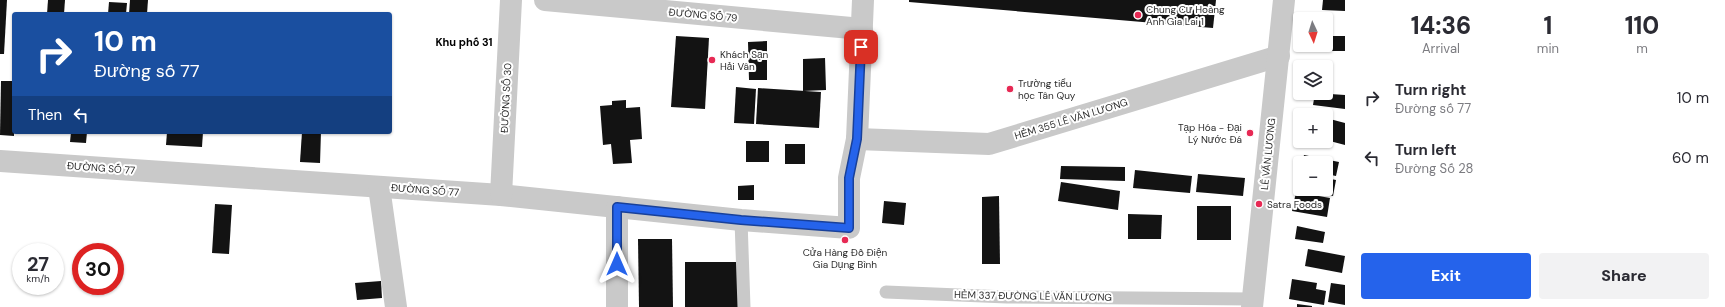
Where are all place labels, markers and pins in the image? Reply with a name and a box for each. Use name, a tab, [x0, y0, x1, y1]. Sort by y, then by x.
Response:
place label: Chung Cư Hoàng Anh Gia Lai 1	[1146, 3, 1225, 28]
marker: Chung Cư Hoàng Anh Gia Lai 1	[1133, 10, 1143, 20]
pin	[844, 30, 878, 64]
place label: Khách Sạn Hải Vân	[720, 48, 769, 73]
marker: Khách Sạn Hải Vân	[707, 55, 717, 65]
place label: Trường tiểu học Tân Quy	[1018, 77, 1076, 102]
marker: Trường tiểu học Tân Quy	[1005, 84, 1015, 94]
place label: Tạp Hóa - Đại Lý Nước Đá	[1178, 121, 1242, 146]
marker: Tạp Hóa - Đại Lý Nước Đá	[1245, 128, 1255, 138]
place label: Satra Foods	[1267, 198, 1322, 211]
marker: Satra Foods	[1254, 199, 1264, 209]
marker: Cửa Hàng Đồ Điện Gia Dụng Bình	[840, 235, 850, 245]
place label: Cửa Hàng Đồ Điện Gia Dụng Bình	[803, 246, 888, 271]

